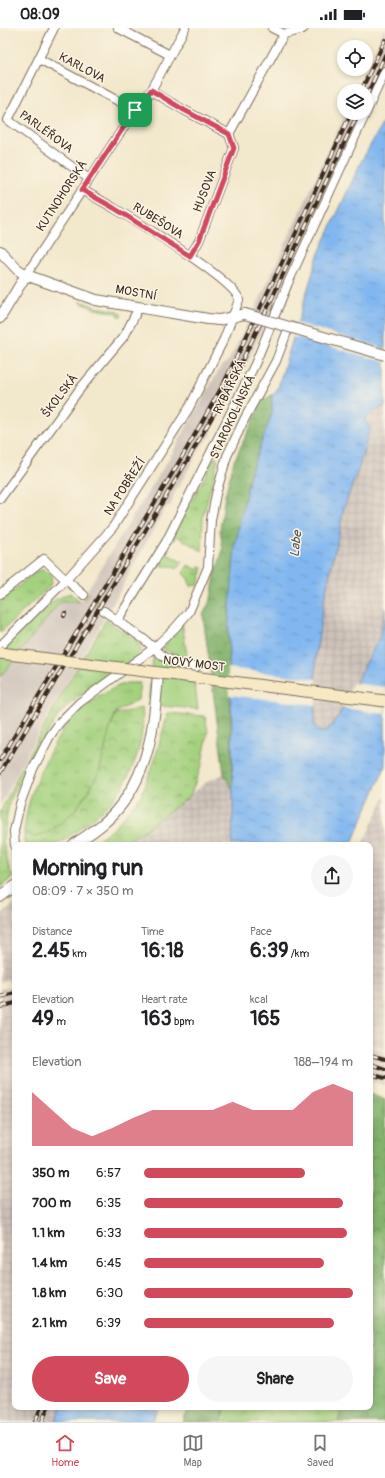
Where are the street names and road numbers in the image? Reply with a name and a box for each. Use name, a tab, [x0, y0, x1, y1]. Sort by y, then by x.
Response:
street label: KARLOVA	[56, 50, 108, 87]
street label: PARLÉŘOVA	[16, 107, 77, 157]
street label: KUTNOHORSKÁ	[33, 157, 91, 234]
street label: HUSOVA	[190, 167, 220, 214]
street label: RUBEŠOVA	[130, 199, 187, 242]
street label: MOSTNÍ	[114, 281, 158, 304]
street label: RYBÁŘSKÁ	[209, 357, 250, 417]
street label: ŠKOLSKÁ	[38, 371, 81, 421]
street label: STAROKOLÍNSKÁ	[206, 372, 259, 461]
street label: NA POBŘEŽÍ	[100, 454, 149, 518]
street label: NOVÝ MOST	[162, 652, 226, 675]

